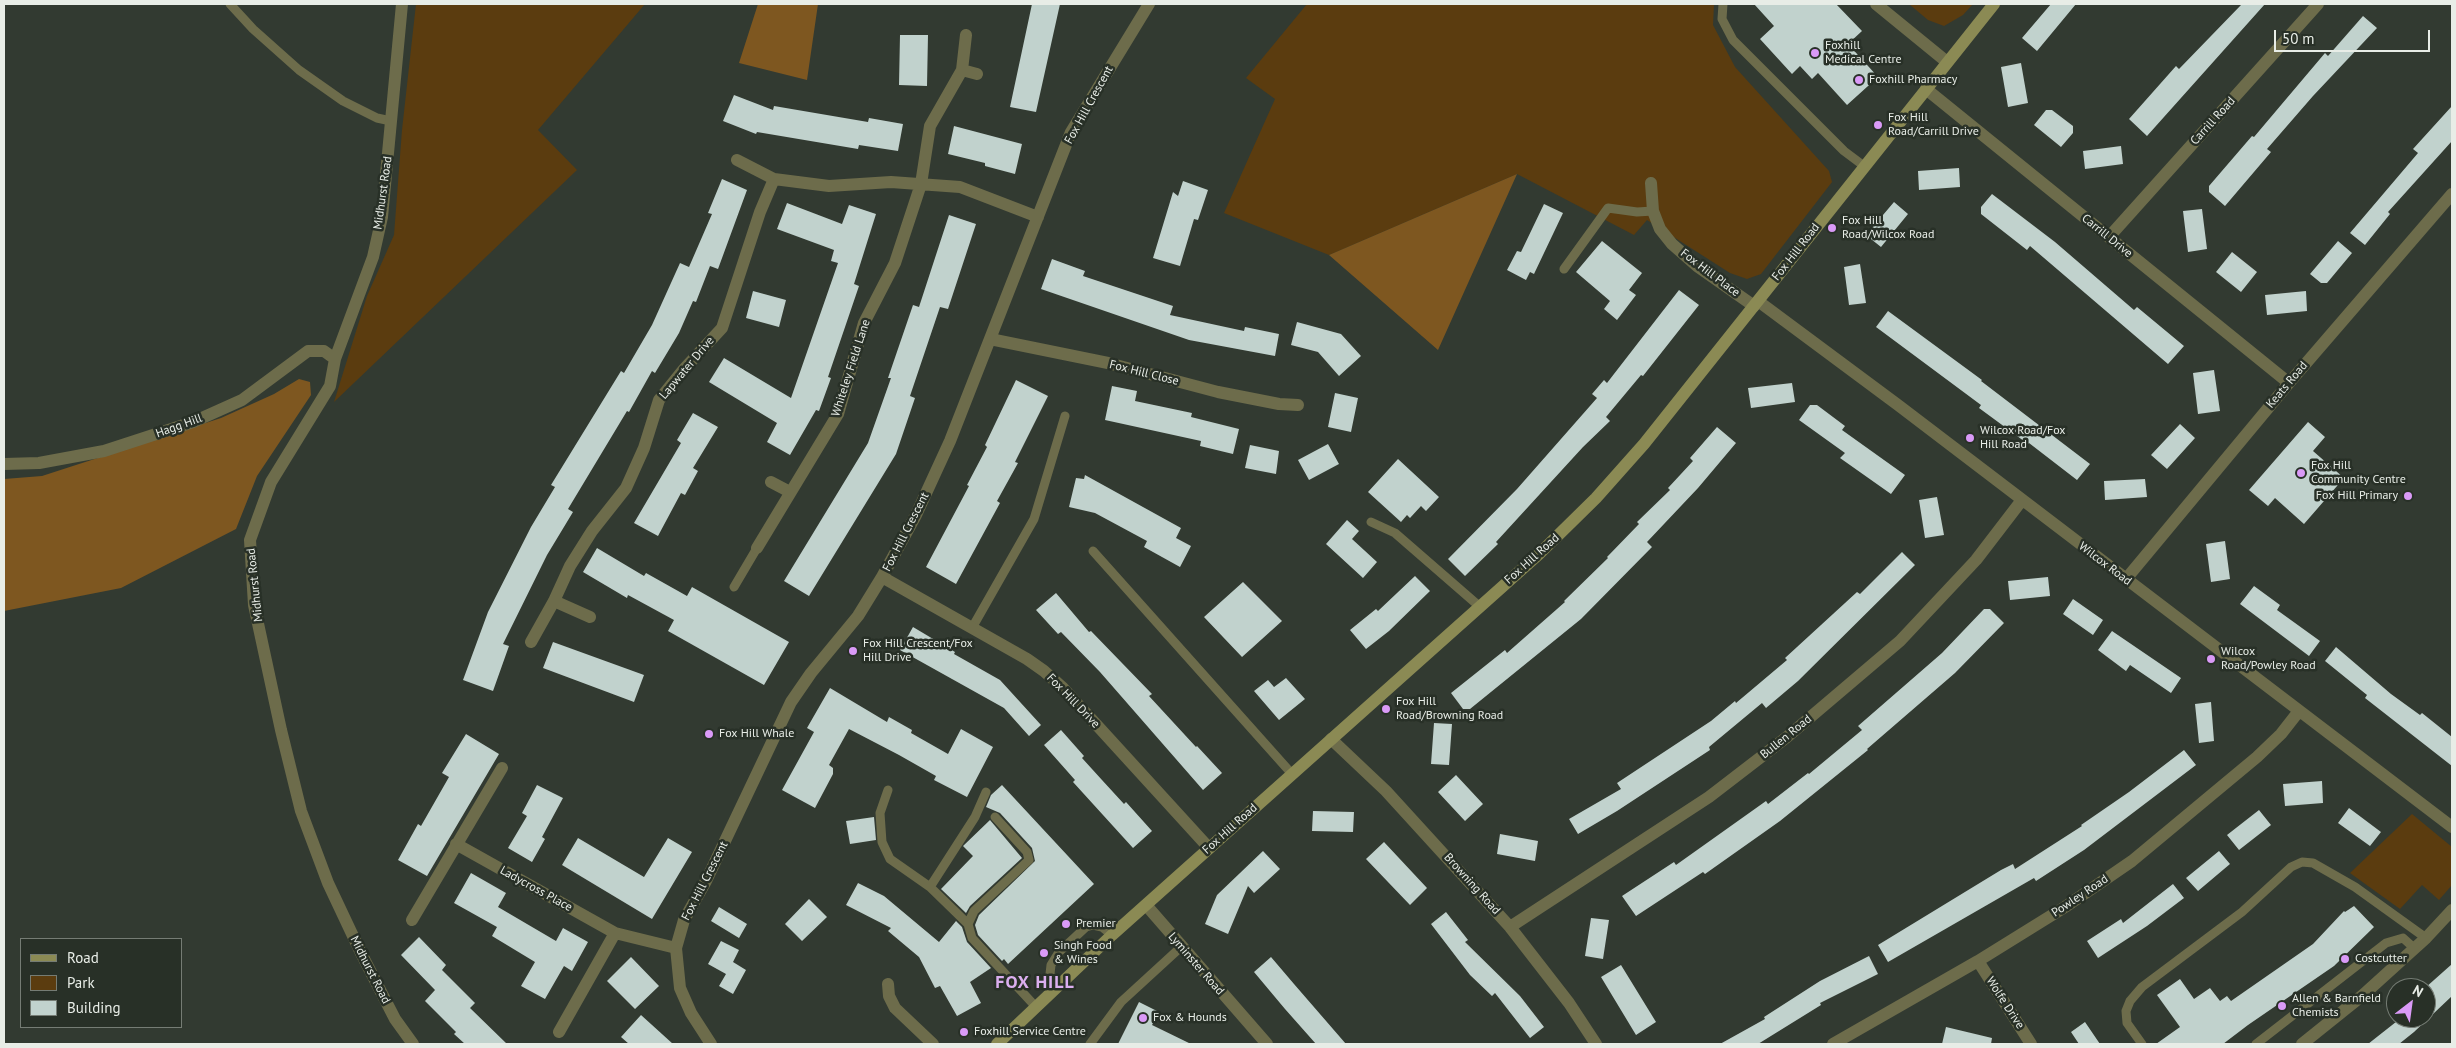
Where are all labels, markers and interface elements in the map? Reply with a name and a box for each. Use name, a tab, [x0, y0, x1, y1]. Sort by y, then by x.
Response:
scale bar	[2276, 20, 2432, 52]
text: 50 m	[2282, 29, 2315, 48]
place label: Foxhill Medical Centre	[1825, 39, 1902, 67]
marker: Foxhill Medical Centre	[1809, 47, 1821, 59]
street label: Fox Hill Crescent	[1062, 63, 1116, 147]
place label: Foxhill Pharmacy	[1869, 73, 1957, 87]
marker: Foxhill Pharmacy	[1853, 74, 1865, 86]
street label: Carrill Road	[2188, 94, 2238, 148]
place label: Fox Hill Road/Carrill Drive	[1888, 111, 1979, 139]
marker: Fox Hill Road/Carrill Drive	[1872, 119, 1884, 131]
street label: Midhurst Road	[371, 155, 395, 231]
street label: Carrill Drive	[2079, 211, 2135, 261]
place label: Fox Hill Road/Wilcox Road	[1842, 214, 1934, 242]
street label: Fox Hill Road	[1769, 221, 1823, 283]
marker: Fox Hill Road/Wilcox Road	[1826, 222, 1838, 234]
street label: Fox Hill Place	[1677, 246, 1743, 300]
street label: Whiteley Field Lane	[829, 318, 873, 418]
street label: Lapwater Drive	[657, 334, 717, 402]
street label: Fox Hill Close	[1108, 357, 1180, 389]
street label: Keats Road	[2263, 359, 2311, 411]
street label: Hagg Hill	[154, 411, 204, 441]
place label: Wilcox Road/Fox Hill Road	[1980, 424, 2065, 452]
marker: Wilcox Road/Fox Hill Road	[1964, 432, 1976, 444]
place label: Fox Hill Community Centre	[2311, 459, 2406, 487]
marker: Fox Hill Community Centre	[2295, 467, 2307, 479]
place label: Fox Hill Primary	[2316, 489, 2398, 503]
street label: Fox Hill Crescent	[880, 490, 932, 574]
marker: Fox Hill Primary	[2402, 490, 2414, 502]
street label: Fox Hill Road	[1502, 531, 1562, 587]
street label: Wilcox Road	[2076, 539, 2134, 589]
street label: Midhurst Road	[244, 547, 266, 623]
place label: Fox Hill Crescent/Fox Hill Drive	[863, 637, 973, 665]
marker: Fox Hill Crescent/Fox Hill Drive	[847, 645, 859, 657]
place label: Wilcox Road/Powley Road	[2221, 645, 2316, 673]
marker: Wilcox Road/Powley Road	[2205, 653, 2217, 665]
street label: Fox Hill Drive	[1043, 671, 1103, 731]
place label: Fox Hill Road/Browning Road	[1396, 695, 1503, 723]
marker: Fox Hill Road/Browning Road	[1380, 703, 1392, 715]
street label: Bullen Road	[1757, 712, 1815, 762]
place label: Fox Hill Whale	[719, 727, 794, 741]
marker: Fox Hill Whale	[703, 728, 715, 740]
street label: Fox Hill Road	[1200, 801, 1260, 857]
street label: Fox Hill Crescent	[679, 839, 731, 923]
street label: Browning Road	[1441, 850, 1503, 918]
street label: Ladycross Place	[497, 863, 575, 915]
street label: Powley Road	[2049, 872, 2111, 920]
place label: Premier	[1076, 917, 1116, 931]
marker: Premier	[1060, 918, 1072, 930]
street label: Lyminster Road	[1165, 930, 1227, 998]
street label: Midhurst Road	[347, 934, 393, 1006]
legend	[20, 938, 182, 1028]
place label: Singh Food & Wines	[1054, 939, 1112, 967]
marker: Singh Food & Wines	[1038, 947, 1050, 959]
text: Road	[67, 948, 99, 967]
place label: Costcutter	[2355, 952, 2407, 966]
marker: Costcutter	[2339, 953, 2351, 965]
district label: FOX HILL	[994, 972, 1076, 994]
text: Park	[67, 973, 95, 992]
street label: Wolfe Drive	[1983, 974, 2027, 1032]
north arrow	[2386, 978, 2436, 1028]
text: N	[2410, 981, 2426, 1001]
place label: Allen & Barnfield Chemists	[2292, 992, 2381, 1020]
text: Building	[67, 998, 121, 1017]
marker: Allen & Barnfield Chemists	[2276, 1000, 2288, 1012]
place label: Fox & Hounds	[1153, 1011, 1227, 1025]
marker: Fox & Hounds	[1137, 1012, 1149, 1024]
place label: Foxhill Service Centre	[974, 1025, 1086, 1039]
marker: Foxhill Service Centre	[958, 1026, 970, 1038]

